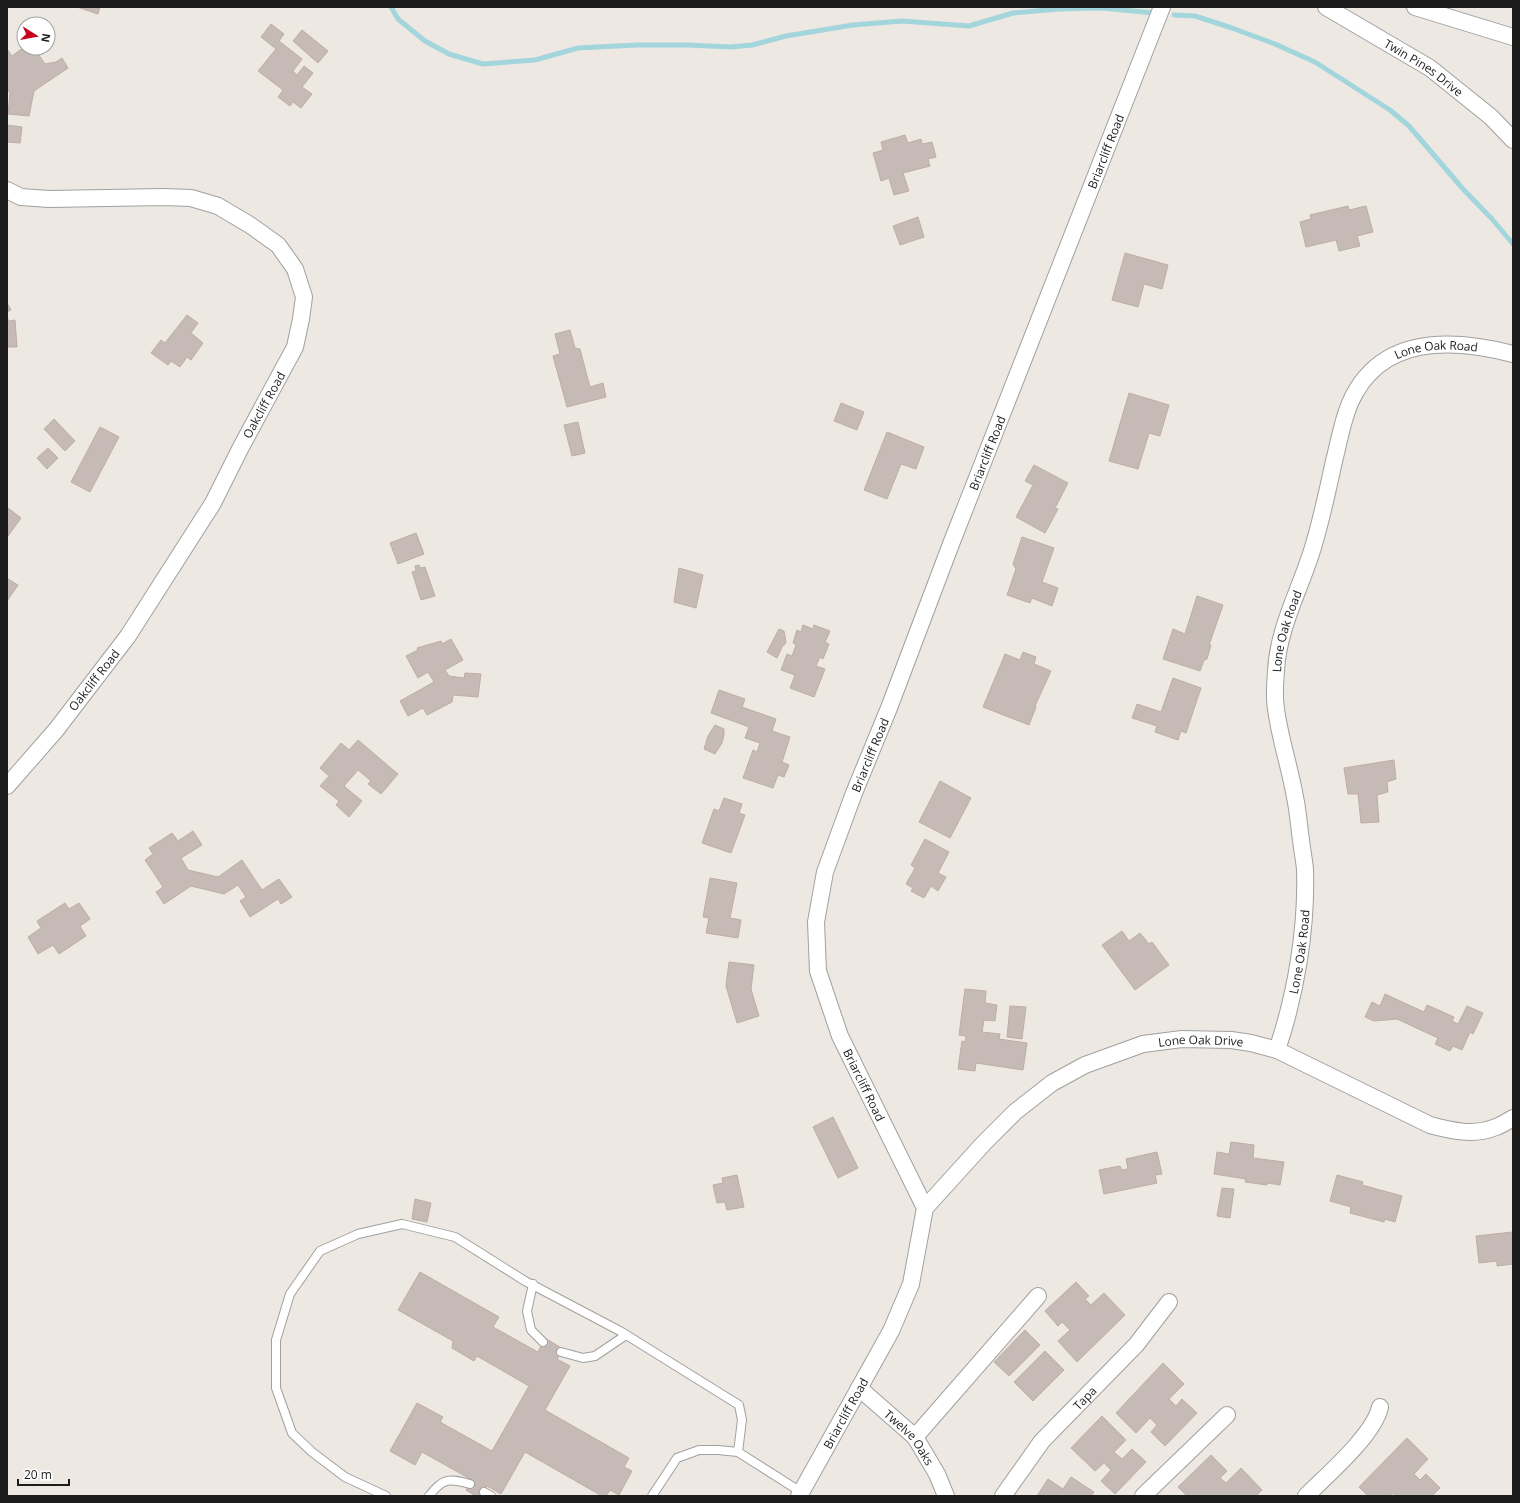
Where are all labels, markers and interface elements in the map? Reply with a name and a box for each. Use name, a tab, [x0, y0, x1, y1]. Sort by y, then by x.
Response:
north arrow	[16, 16, 56, 56]
text: N	[38, 32, 55, 44]
street label: Twin Pines Drive	[1381, 35, 1467, 100]
street label: Briarcliff Road	[1083, 111, 1128, 191]
street label: Lone Oak Road	[1391, 336, 1479, 363]
street label: Oakcliff Road	[239, 369, 289, 441]
street label: Briarcliff Road	[964, 413, 1009, 493]
street label: Lone Oak Road	[1267, 588, 1305, 673]
street label: Oakcliff Road	[65, 646, 123, 714]
street label: Briarcliff Road	[847, 715, 893, 795]
street label: Lone Oak Road	[1284, 909, 1313, 995]
street label: Lone Oak Drive	[1157, 1030, 1245, 1050]
street label: Briarcliff Road	[839, 1046, 889, 1124]
street label: Briarcliff Road	[819, 1374, 872, 1452]
street label: Tapa	[1069, 1382, 1100, 1413]
street label: Twelve Oaks	[881, 1405, 938, 1469]
scale bar	[18, 1461, 69, 1487]
text: 20 m	[24, 1466, 52, 1483]

